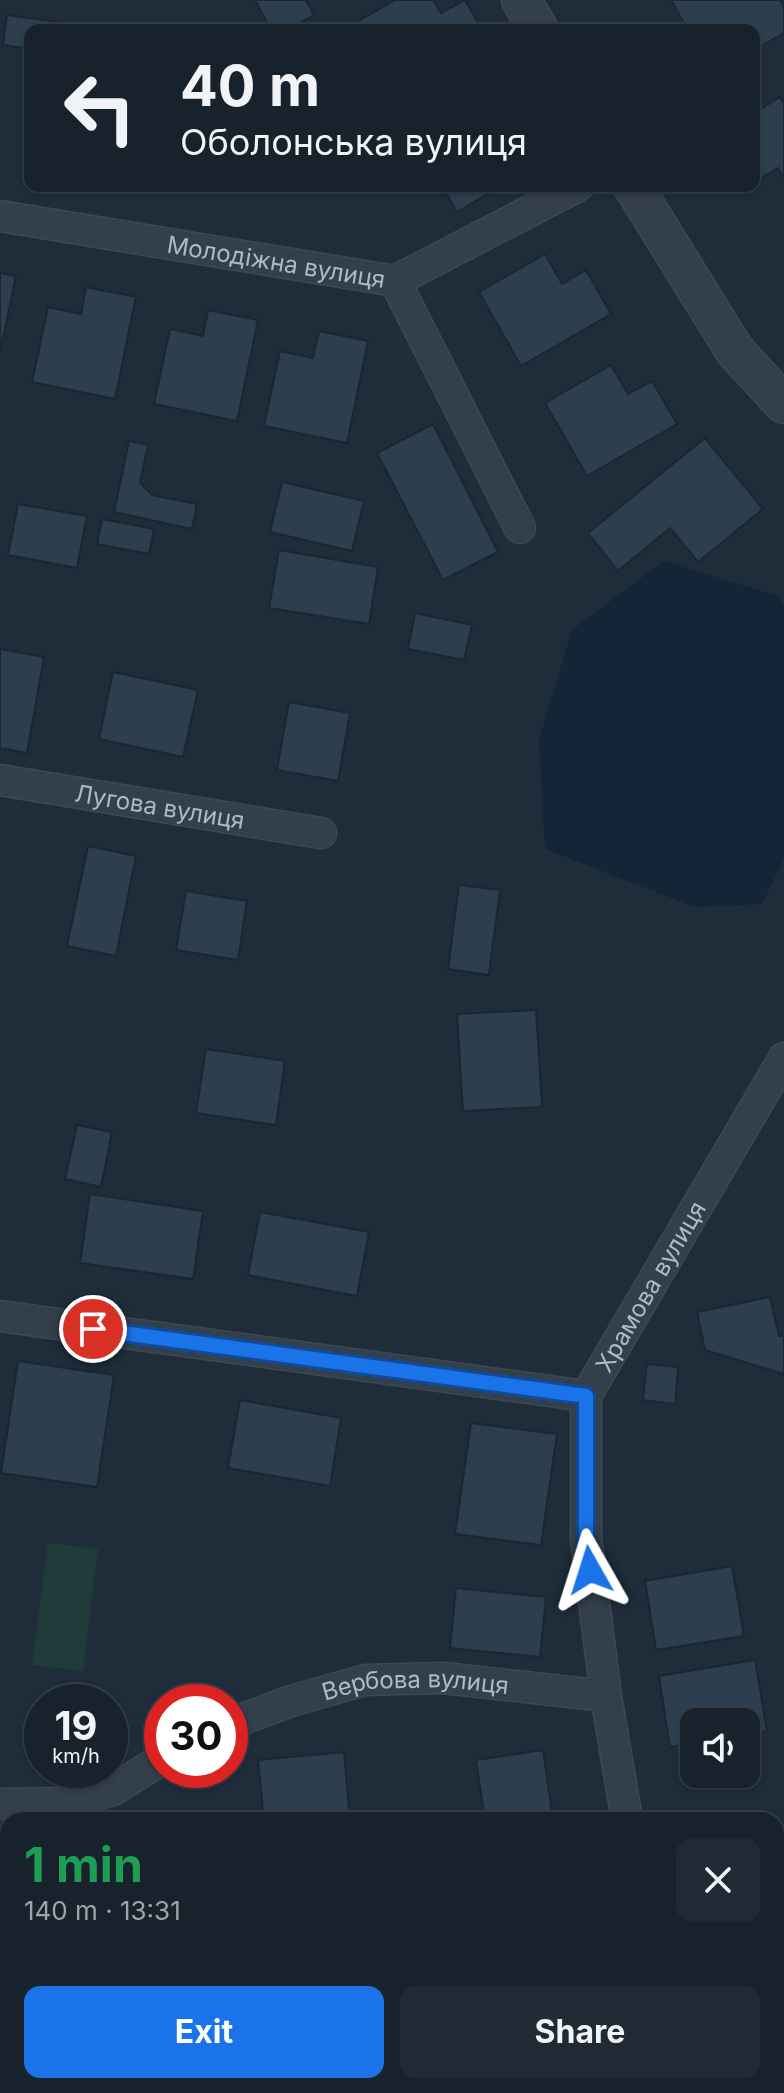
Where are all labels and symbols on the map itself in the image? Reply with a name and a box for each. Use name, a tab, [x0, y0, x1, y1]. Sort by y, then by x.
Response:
street label: Молодіжна вулиця	[165, 229, 388, 294]
street label: Лугова вулиця	[73, 778, 247, 835]
street label: Храмова вулиця	[589, 1196, 711, 1377]
pin	[59, 1295, 127, 1363]
position arrow	[548, 1528, 632, 1612]
street label: Вербова вулиця	[318, 1663, 510, 1706]
speed limit sign: 30	[144, 1684, 248, 1788]

